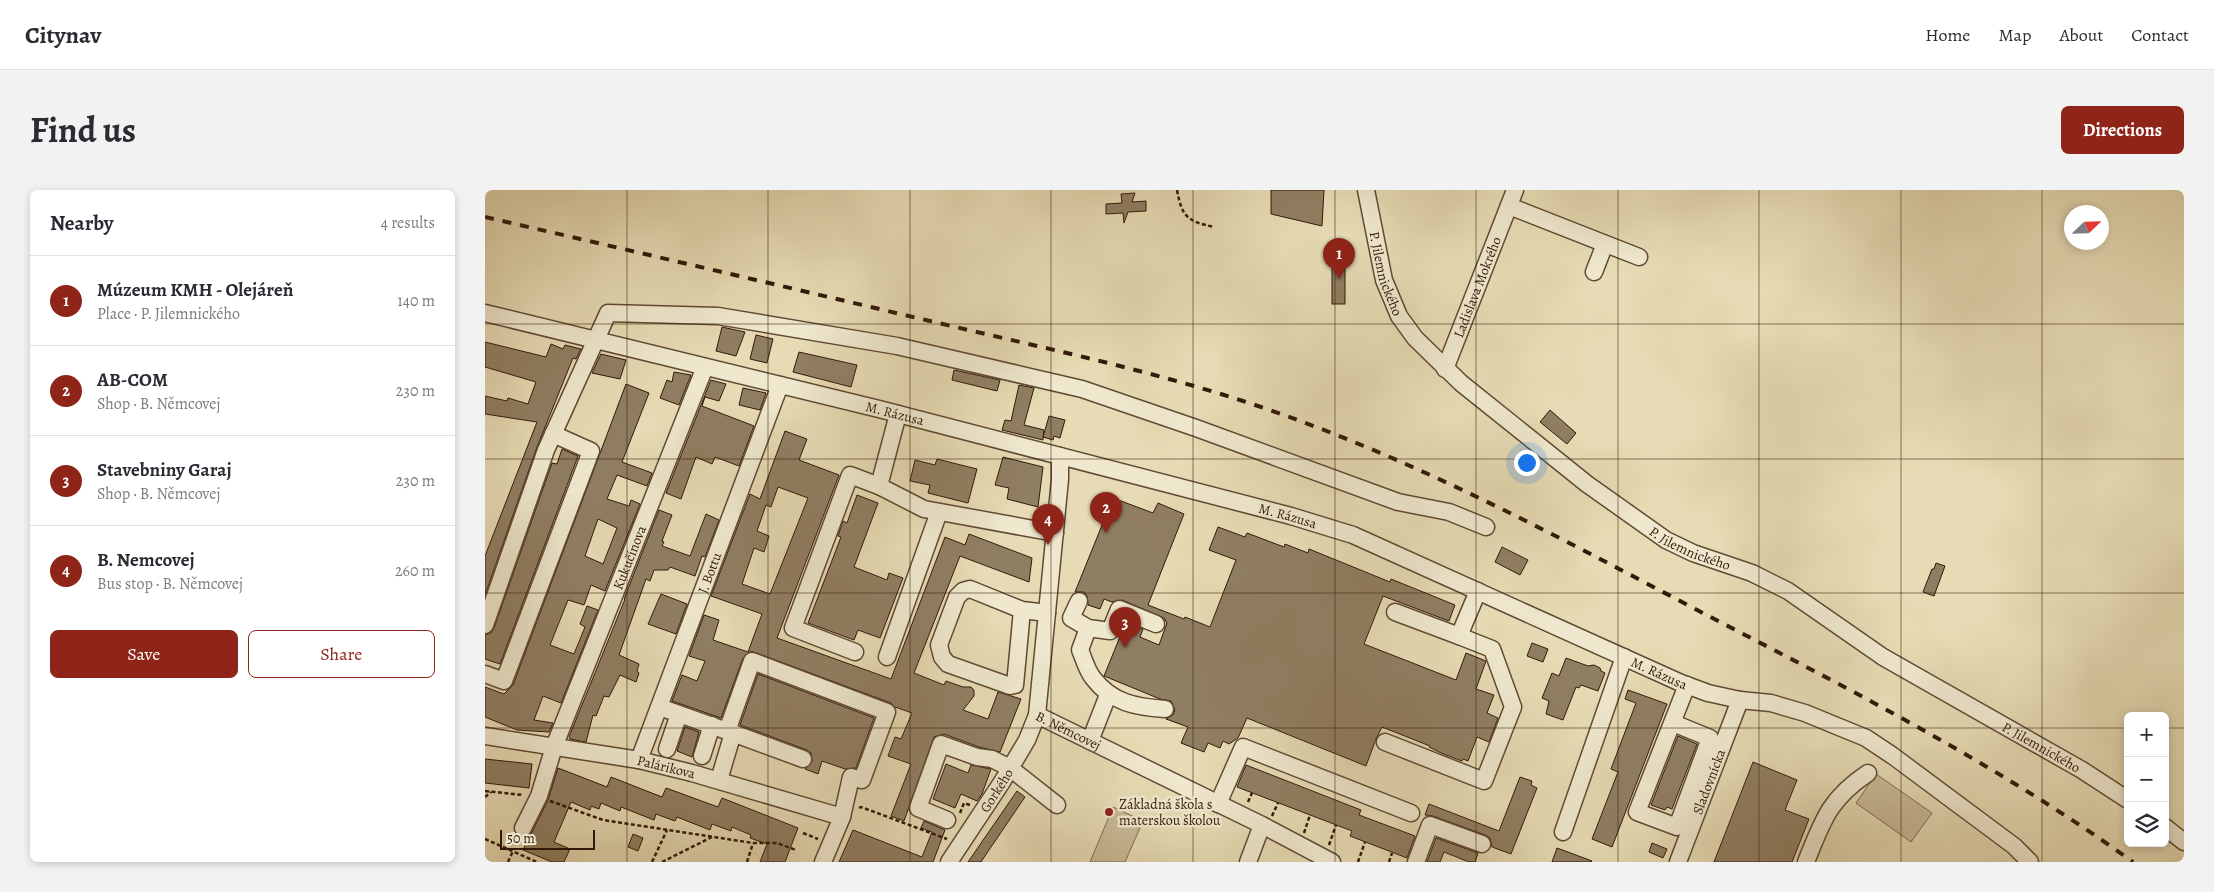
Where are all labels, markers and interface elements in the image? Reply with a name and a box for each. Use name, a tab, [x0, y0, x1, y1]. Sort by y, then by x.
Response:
text: Citynav	[25, 19, 101, 51]
text: Home	[1925, 23, 1970, 47]
text: Map	[1998, 23, 2031, 47]
text: About	[2059, 23, 2103, 47]
text: Contact	[2131, 23, 2189, 47]
text: Find us	[30, 106, 136, 154]
button: Directions	[2061, 106, 2184, 154]
north arrow	[2064, 205, 2109, 250]
text: Nearby	[50, 209, 113, 237]
text: 4 results	[381, 212, 435, 234]
street label: P. Jilemnického	[1364, 230, 1407, 319]
street label: Ladislava Mokrého	[1449, 234, 1506, 341]
pin: 1	[1323, 238, 1355, 279]
text: Múzeum KMH - Olejáreň	[97, 277, 294, 303]
text: 1	[63, 290, 69, 312]
text: 140 m	[397, 290, 435, 312]
text: Place · P. Jilemnického	[97, 303, 240, 325]
text: AB-COM	[97, 367, 168, 393]
text: 2	[62, 380, 70, 402]
text: 230 m	[396, 380, 435, 402]
text: Shop · B. Němcovej	[97, 393, 220, 415]
street label: M. Rázusa	[864, 397, 927, 430]
your location	[1514, 450, 1540, 476]
text: Stavebniny Garaj	[97, 457, 232, 483]
text: 3	[63, 470, 69, 492]
text: 230 m	[396, 470, 435, 492]
text: Shop · B. Němcovej	[97, 483, 220, 505]
pin: 2	[1090, 492, 1122, 533]
street label: M. Rázusa	[1257, 499, 1320, 534]
pin: 4	[1032, 504, 1064, 545]
street label: Kukučínova	[608, 522, 651, 593]
street label: P. Jilemnického	[1645, 522, 1733, 575]
text: B. Nemcovej	[97, 547, 195, 573]
street label: J. Bottu	[693, 549, 726, 596]
text: 4	[62, 560, 70, 582]
text: 260 m	[395, 560, 435, 582]
text: Bus stop · B. Němcovej	[97, 573, 243, 595]
pin: 3	[1109, 607, 1141, 648]
button: Save	[50, 630, 238, 678]
button: Share	[248, 630, 435, 678]
street label: M. Rázusa	[1628, 653, 1690, 695]
street label: B. Němcovej	[1032, 707, 1104, 755]
map controls	[2124, 712, 2169, 847]
button: +	[2124, 712, 2169, 757]
street label: P. Jilemnického	[1998, 718, 2084, 777]
street label: Sladovnícka	[1688, 746, 1730, 817]
street label: Palárikova	[635, 751, 698, 784]
button: −	[2124, 757, 2169, 802]
street label: Gorkého	[976, 765, 1018, 816]
place label: Základná škola s materskou školou	[1119, 795, 1221, 830]
button: layers	[2124, 802, 2169, 847]
marker: Základná škola s materskou školou	[1103, 806, 1115, 818]
scale bar	[500, 827, 595, 850]
text: 50 m	[507, 829, 535, 848]

